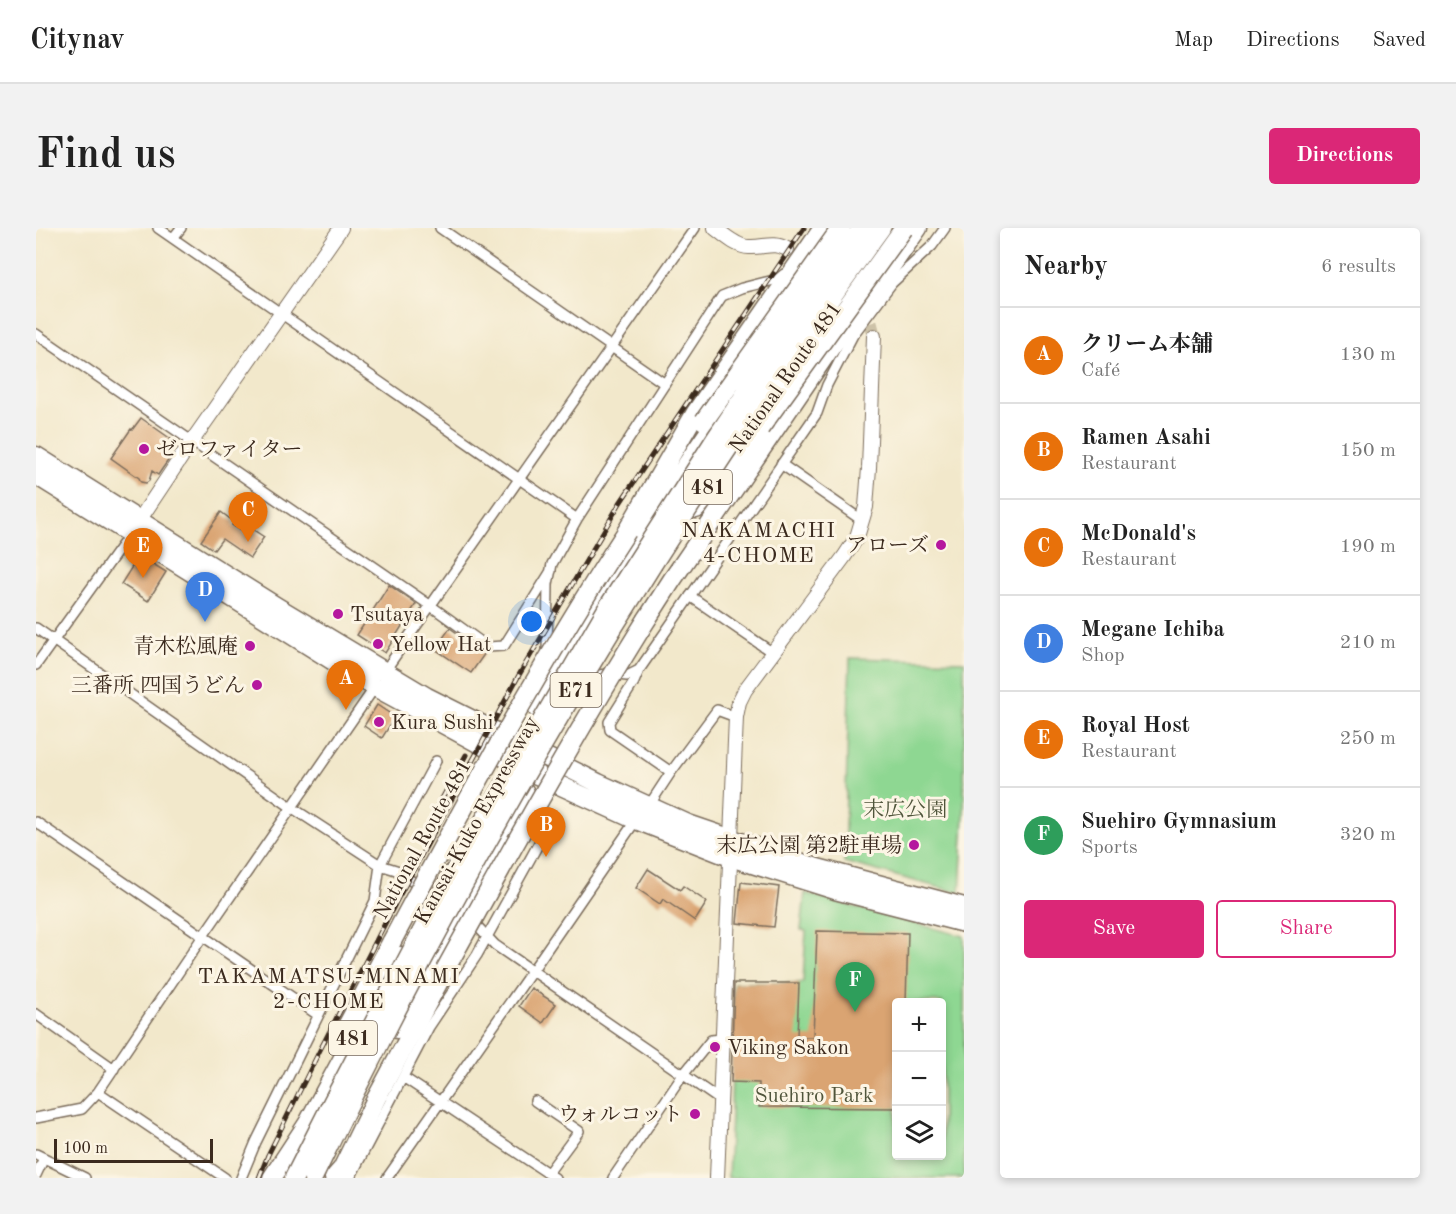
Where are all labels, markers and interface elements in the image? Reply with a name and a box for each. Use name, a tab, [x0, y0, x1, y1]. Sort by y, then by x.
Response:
text: Citynav	[30, 27, 125, 55]
text: Map	[1174, 30, 1213, 51]
text: Directions	[1246, 30, 1340, 51]
text: Saved	[1373, 30, 1426, 51]
button: Directions	[1269, 128, 1420, 184]
text: Find us	[36, 135, 175, 177]
text: Nearby	[1024, 254, 1108, 280]
text: 6 results	[1321, 257, 1396, 277]
street label: National Route 481	[726, 298, 846, 457]
text: クリーム本舗	[1081, 334, 1213, 356]
text: A	[1036, 345, 1051, 365]
text: 130 m	[1340, 345, 1396, 365]
text: Café	[1081, 361, 1120, 381]
text: Ramen Asahi	[1081, 427, 1211, 449]
place label: ゼロファイター	[156, 439, 303, 461]
text: B	[1036, 441, 1051, 461]
text: 150 m	[1340, 441, 1396, 461]
marker: ゼロファイター	[137, 442, 151, 456]
text: Restaurant	[1081, 454, 1177, 474]
road number: 481	[684, 470, 732, 504]
pin: C	[228, 492, 268, 542]
district label: NAKAMACHI 4-CHOME	[682, 520, 836, 567]
text: McDonald's	[1081, 523, 1196, 545]
pin: E	[124, 528, 162, 578]
place label: アローズ	[846, 534, 929, 557]
text: C	[1037, 537, 1050, 557]
text: 190 m	[1340, 537, 1396, 557]
marker: アローズ	[934, 538, 948, 552]
text: Restaurant	[1081, 550, 1177, 570]
pin: D	[186, 572, 224, 622]
place label: Tsutaya	[350, 605, 424, 626]
marker: Tsutaya	[331, 607, 345, 621]
your location	[517, 607, 546, 636]
text: Megane Ichiba	[1081, 619, 1225, 641]
text: D	[1036, 633, 1051, 653]
text: 210 m	[1340, 633, 1396, 653]
place label: 青木松風庵	[133, 635, 238, 658]
place label: Yellow Hat	[390, 635, 491, 656]
marker: Yellow Hat	[371, 637, 385, 651]
marker: 青木松風庵	[243, 639, 257, 653]
text: Shop	[1081, 646, 1125, 666]
pin: A	[326, 660, 366, 710]
road number: E71	[550, 673, 602, 707]
place label: 三番所 四国うどん	[71, 674, 245, 697]
marker: 三番所 四国うどん	[250, 678, 264, 692]
place label: Kura Sushi	[391, 713, 493, 734]
street label: Kansai-Kuko Expressway	[411, 713, 543, 928]
marker: Kura Sushi	[372, 715, 386, 729]
text: Royal Host	[1081, 715, 1190, 737]
text: E	[1037, 729, 1050, 749]
text: 250 m	[1340, 729, 1396, 749]
text: Restaurant	[1081, 742, 1177, 762]
street label: National Route 481	[371, 756, 476, 923]
park label: 末広公園	[863, 798, 947, 821]
pin: B	[526, 808, 566, 857]
text: Suehiro Gymnasium	[1081, 811, 1277, 833]
text: F	[1037, 825, 1050, 845]
text: 320 m	[1340, 825, 1396, 845]
place label: 末広公園 第2駐車場	[716, 834, 902, 857]
marker: 末広公園 第2駐車場	[907, 838, 921, 852]
text: Sports	[1081, 838, 1138, 858]
button: Save	[1024, 900, 1204, 958]
button: Share	[1216, 900, 1396, 958]
pin: F	[836, 962, 874, 1012]
district label: TAKAMATSU-MINAMI 2-CHOME	[198, 966, 460, 1013]
map controls	[892, 998, 946, 1160]
button: +	[892, 998, 946, 1052]
road number: 481	[329, 1021, 377, 1055]
place label: Viking Sakon	[727, 1038, 849, 1059]
marker: Viking Sakon	[708, 1040, 722, 1054]
button: −	[892, 1052, 946, 1106]
park label: Suehiro Park	[754, 1086, 874, 1107]
place label: ウォルコット	[558, 1104, 683, 1126]
button: layers	[892, 1106, 946, 1160]
marker: ウォルコット	[688, 1107, 702, 1121]
scale bar	[54, 1136, 213, 1164]
text: 100 m	[63, 1141, 108, 1157]

